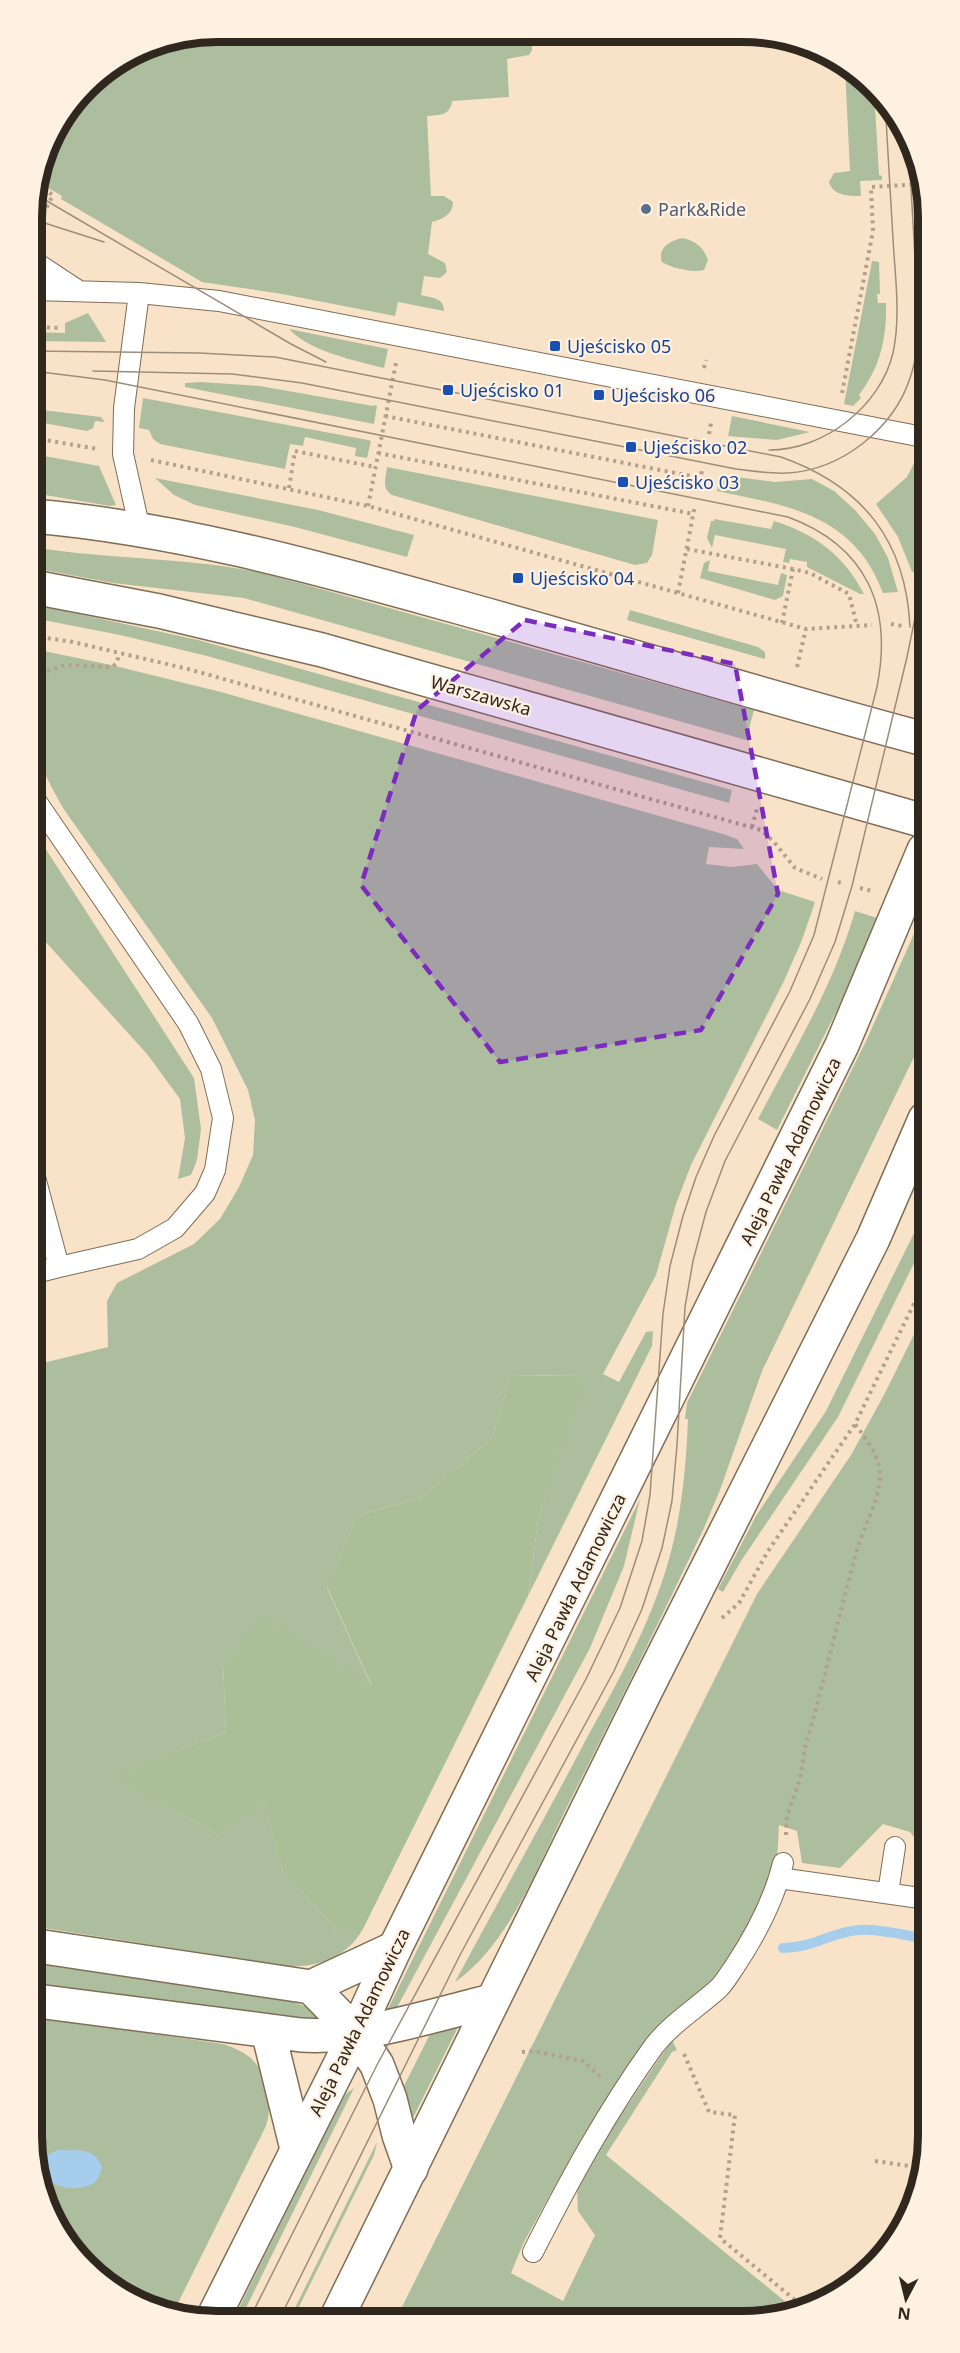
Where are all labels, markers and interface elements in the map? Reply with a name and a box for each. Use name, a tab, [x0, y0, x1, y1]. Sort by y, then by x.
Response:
place label: Park&Ride	[658, 197, 746, 221]
marker: Park&Ride	[639, 202, 653, 216]
place label: Ujeścisko 05	[567, 334, 671, 358]
marker: Ujeścisko 05	[548, 339, 562, 353]
place label: Ujeścisko 01	[460, 378, 564, 402]
marker: Ujeścisko 01	[441, 383, 455, 397]
place label: Ujeścisko 06	[611, 383, 715, 407]
marker: Ujeścisko 06	[592, 388, 606, 402]
place label: Ujeścisko 02	[643, 435, 747, 459]
marker: Ujeścisko 02	[624, 440, 638, 454]
place label: Ujeścisko 03	[635, 470, 739, 494]
marker: Ujeścisko 03	[616, 475, 630, 489]
place label: Ujeścisko 04	[530, 566, 634, 590]
marker: Ujeścisko 04	[511, 571, 525, 585]
street label: Warszawska	[428, 669, 534, 721]
street label: Aleja Pawła Adamowicza	[734, 1053, 846, 1249]
street label: Aleja Pawła Adamowicza	[519, 1489, 631, 1685]
street label: Aleja Pawła Adamowicza	[303, 1924, 415, 2120]
north arrow	[876, 2269, 936, 2329]
text: N	[896, 2302, 912, 2326]

